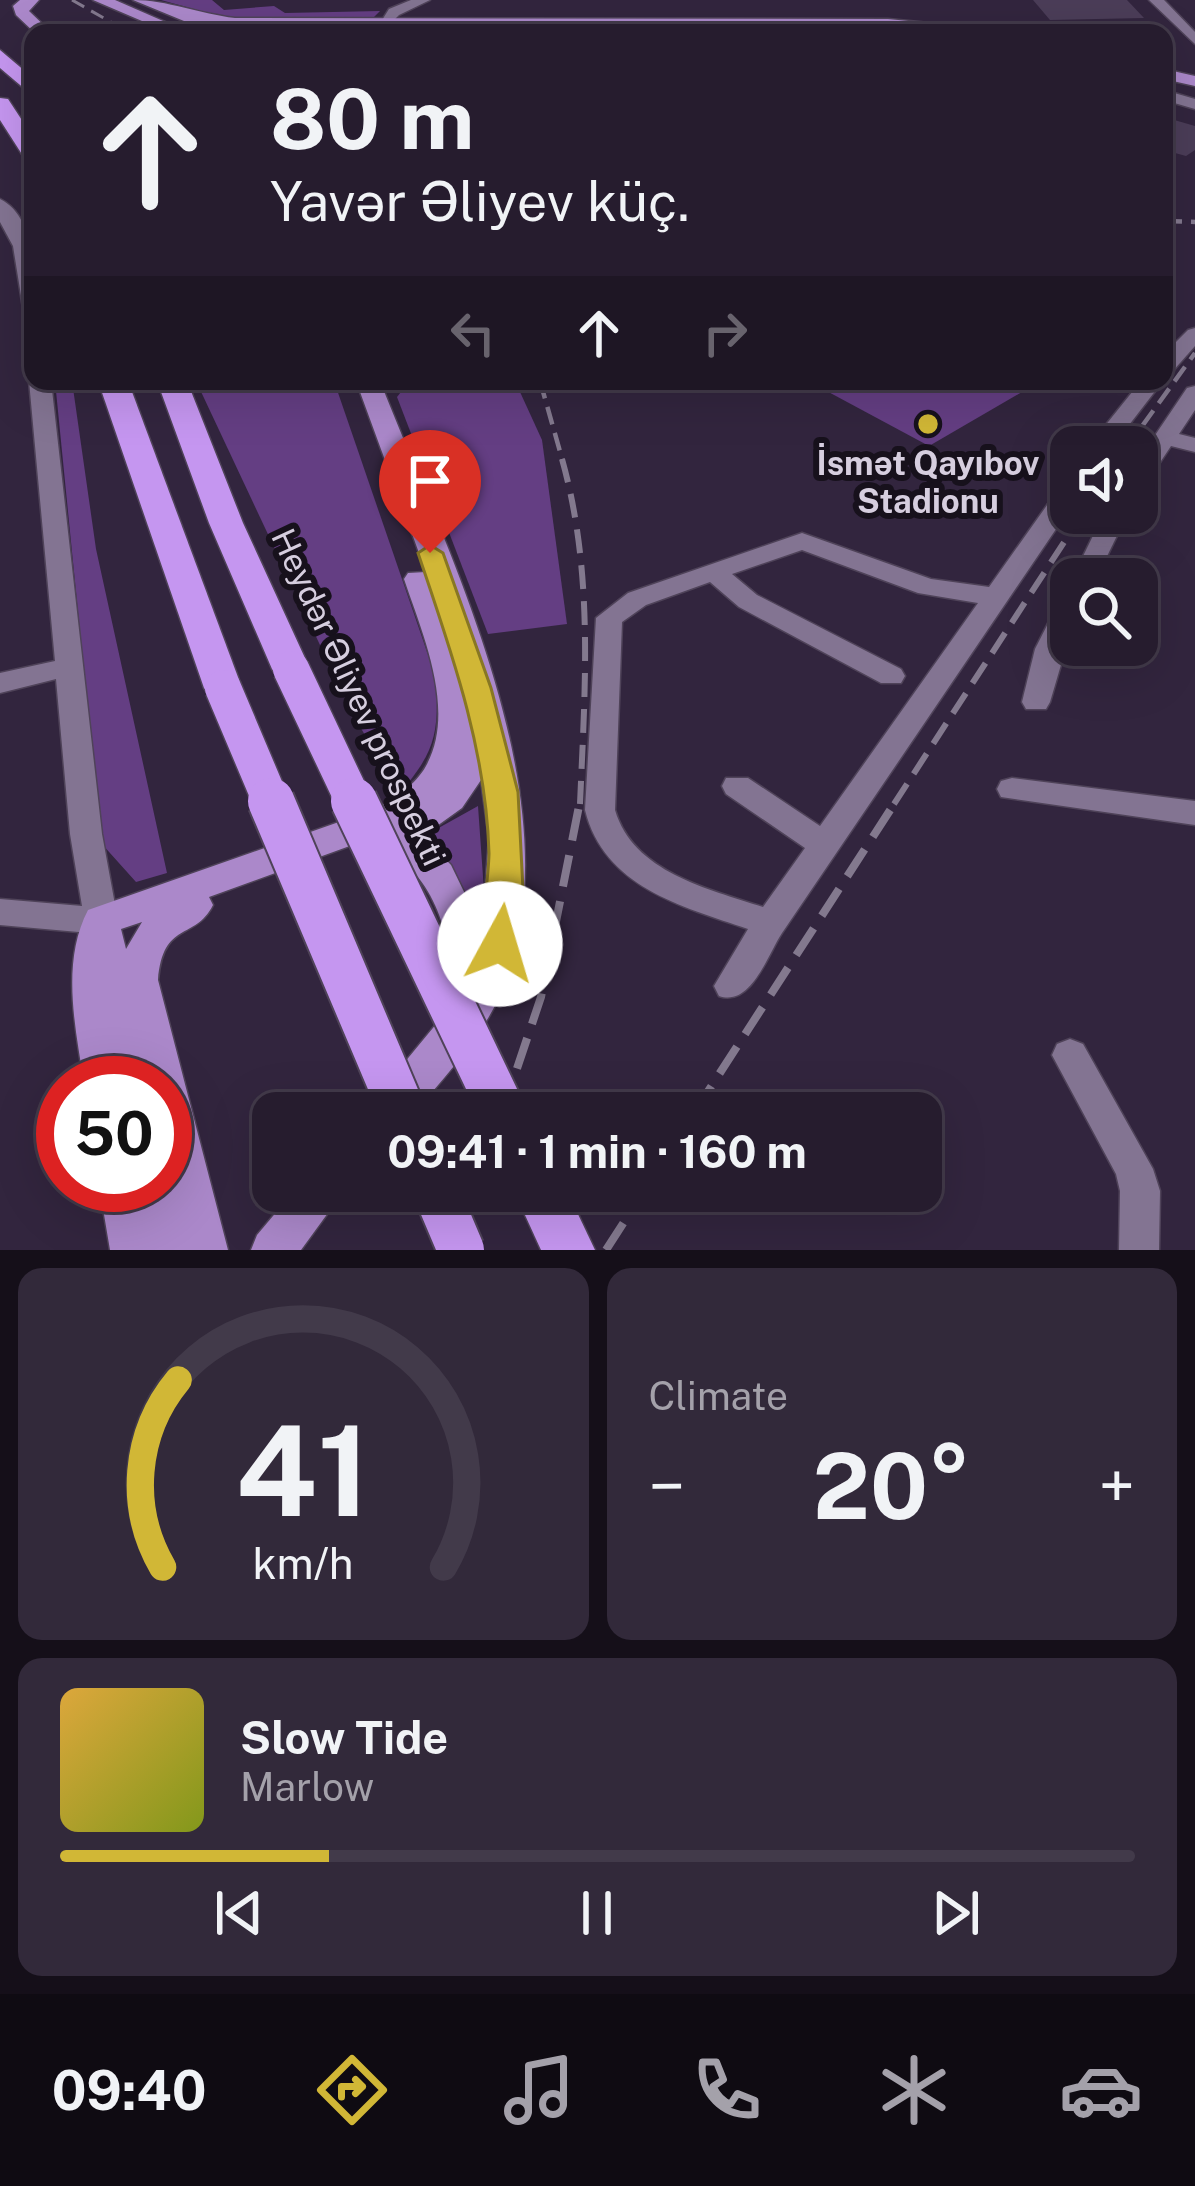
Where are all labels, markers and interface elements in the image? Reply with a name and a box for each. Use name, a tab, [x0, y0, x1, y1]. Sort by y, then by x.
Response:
text: 80 m	[270, 69, 474, 168]
icon: ahead	[72, 72, 228, 228]
text: Yavər Əliyev küç.	[270, 170, 690, 233]
icon: left	[440, 300, 506, 366]
icon: ahead	[566, 300, 632, 366]
icon: right	[692, 300, 758, 366]
marker: İsmət Qayıbov Stadionu	[915, 411, 941, 437]
map controls	[1050, 426, 1158, 666]
button: sound	[1050, 426, 1158, 534]
pin	[379, 430, 481, 553]
place label: İsmət Qayıbov Stadionu	[817, 443, 1039, 520]
icon: arrive	[397, 448, 463, 514]
street label: Heydər Əliyev prospekti	[264, 523, 454, 871]
button: search	[1050, 558, 1158, 666]
position arrow	[437, 881, 563, 1007]
speed limit sign: 50	[36, 1056, 192, 1212]
text: 09:41 · 1 min · 160 m	[387, 1125, 807, 1178]
text: Climate	[649, 1373, 788, 1419]
text: 41	[236, 1397, 371, 1544]
text: 20°	[813, 1433, 971, 1539]
text: −	[649, 1447, 685, 1525]
text: +	[1098, 1447, 1135, 1525]
text: km/h	[253, 1538, 354, 1589]
text: Slow Tide	[240, 1711, 448, 1764]
text: Marlow	[240, 1764, 374, 1810]
icon: previous	[206, 1880, 272, 1946]
icon: pause	[564, 1880, 630, 1946]
icon: next	[923, 1880, 989, 1946]
icon: directions	[310, 2048, 394, 2132]
icon: music	[497, 2048, 581, 2132]
icon: phone	[685, 2048, 769, 2132]
icon: climate	[872, 2048, 956, 2132]
icon: car	[1059, 2048, 1143, 2132]
text: 09:40	[52, 2059, 207, 2122]

